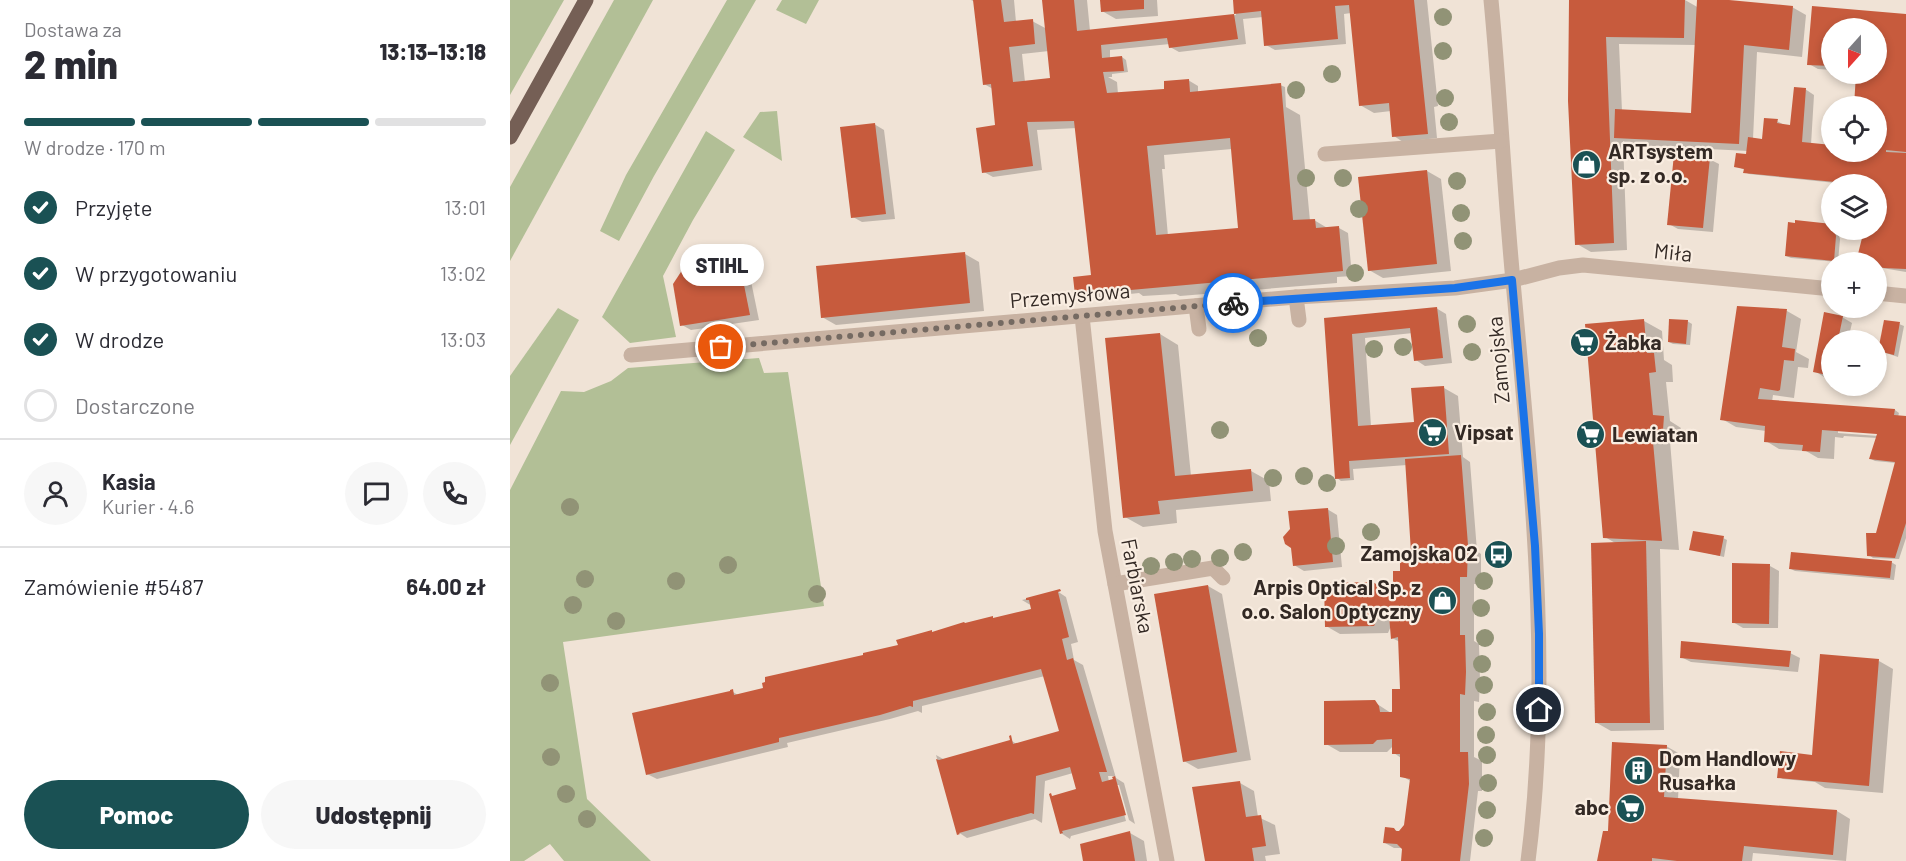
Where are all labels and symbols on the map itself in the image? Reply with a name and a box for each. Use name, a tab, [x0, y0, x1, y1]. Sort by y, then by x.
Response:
north arrow	[1821, 18, 1887, 84]
place label: ARTsystem sp. z o.o.	[1608, 138, 1713, 187]
shop icon: ARTsystem sp. z o.o.	[1571, 148, 1603, 180]
street label: Miła	[1653, 237, 1694, 266]
callout: STIHL	[679, 245, 763, 287]
courier	[1203, 273, 1263, 333]
street label: Przemysłowa	[1009, 277, 1131, 312]
street label: Zamojska	[1481, 316, 1514, 405]
pin	[695, 321, 746, 372]
supermarket icon: Żabka	[1568, 327, 1600, 359]
place label: Żabka	[1605, 329, 1661, 354]
supermarket icon: Vipsat	[1417, 417, 1449, 449]
place label: Vipsat	[1454, 419, 1514, 444]
supermarket icon: Lewiatan	[1575, 419, 1607, 451]
place label: Lewiatan	[1612, 421, 1698, 446]
street label: Farbiarska	[1117, 536, 1160, 635]
bus stop icon: Zamojska 02	[1483, 538, 1515, 570]
place label: Zamojska 02	[1360, 540, 1478, 565]
place label: Arpis Optical Sp. z o.o. Salon Optyczny	[1241, 574, 1421, 623]
shop icon: Arpis Optical Sp. z o.o. Salon Optyczny	[1426, 584, 1458, 616]
pin	[1513, 684, 1564, 735]
place label: Dom Handlowy Rusałka	[1659, 745, 1797, 794]
building icon: Dom Handlowy Rusałka	[1622, 755, 1654, 787]
supermarket icon: abc	[1614, 792, 1646, 824]
place label: abc	[1575, 794, 1609, 819]

